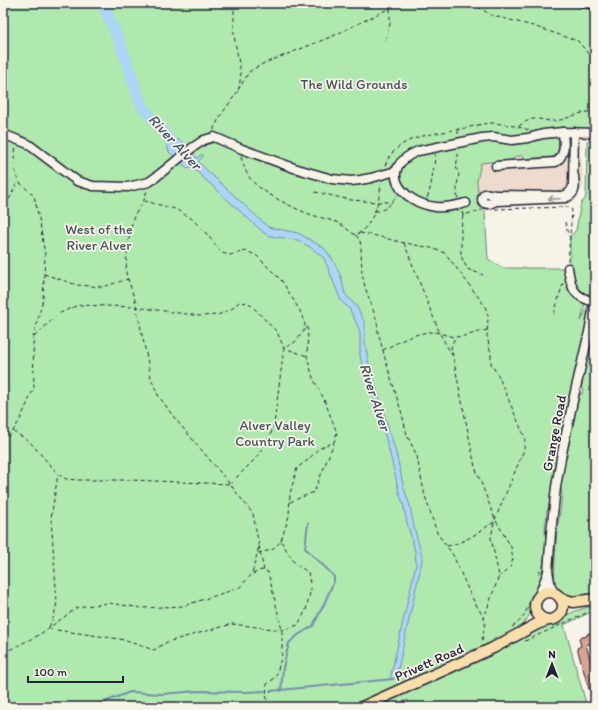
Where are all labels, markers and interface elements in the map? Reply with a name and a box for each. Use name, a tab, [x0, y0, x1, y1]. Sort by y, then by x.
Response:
park label: The Wild Grounds	[301, 76, 407, 93]
water label: River Alver	[145, 110, 207, 175]
one-way arrow	[548, 195, 561, 203]
park label: West of the River Alver	[65, 221, 133, 254]
water label: River Alver	[356, 361, 395, 435]
street label: Grange Road	[539, 393, 570, 473]
park label: Alver Valley Country Park	[235, 417, 316, 450]
street label: Privett Road	[392, 640, 467, 685]
north arrow	[532, 644, 572, 684]
text: N	[548, 648, 556, 661]
scale bar	[28, 658, 123, 684]
text: 100 m	[34, 665, 67, 679]

